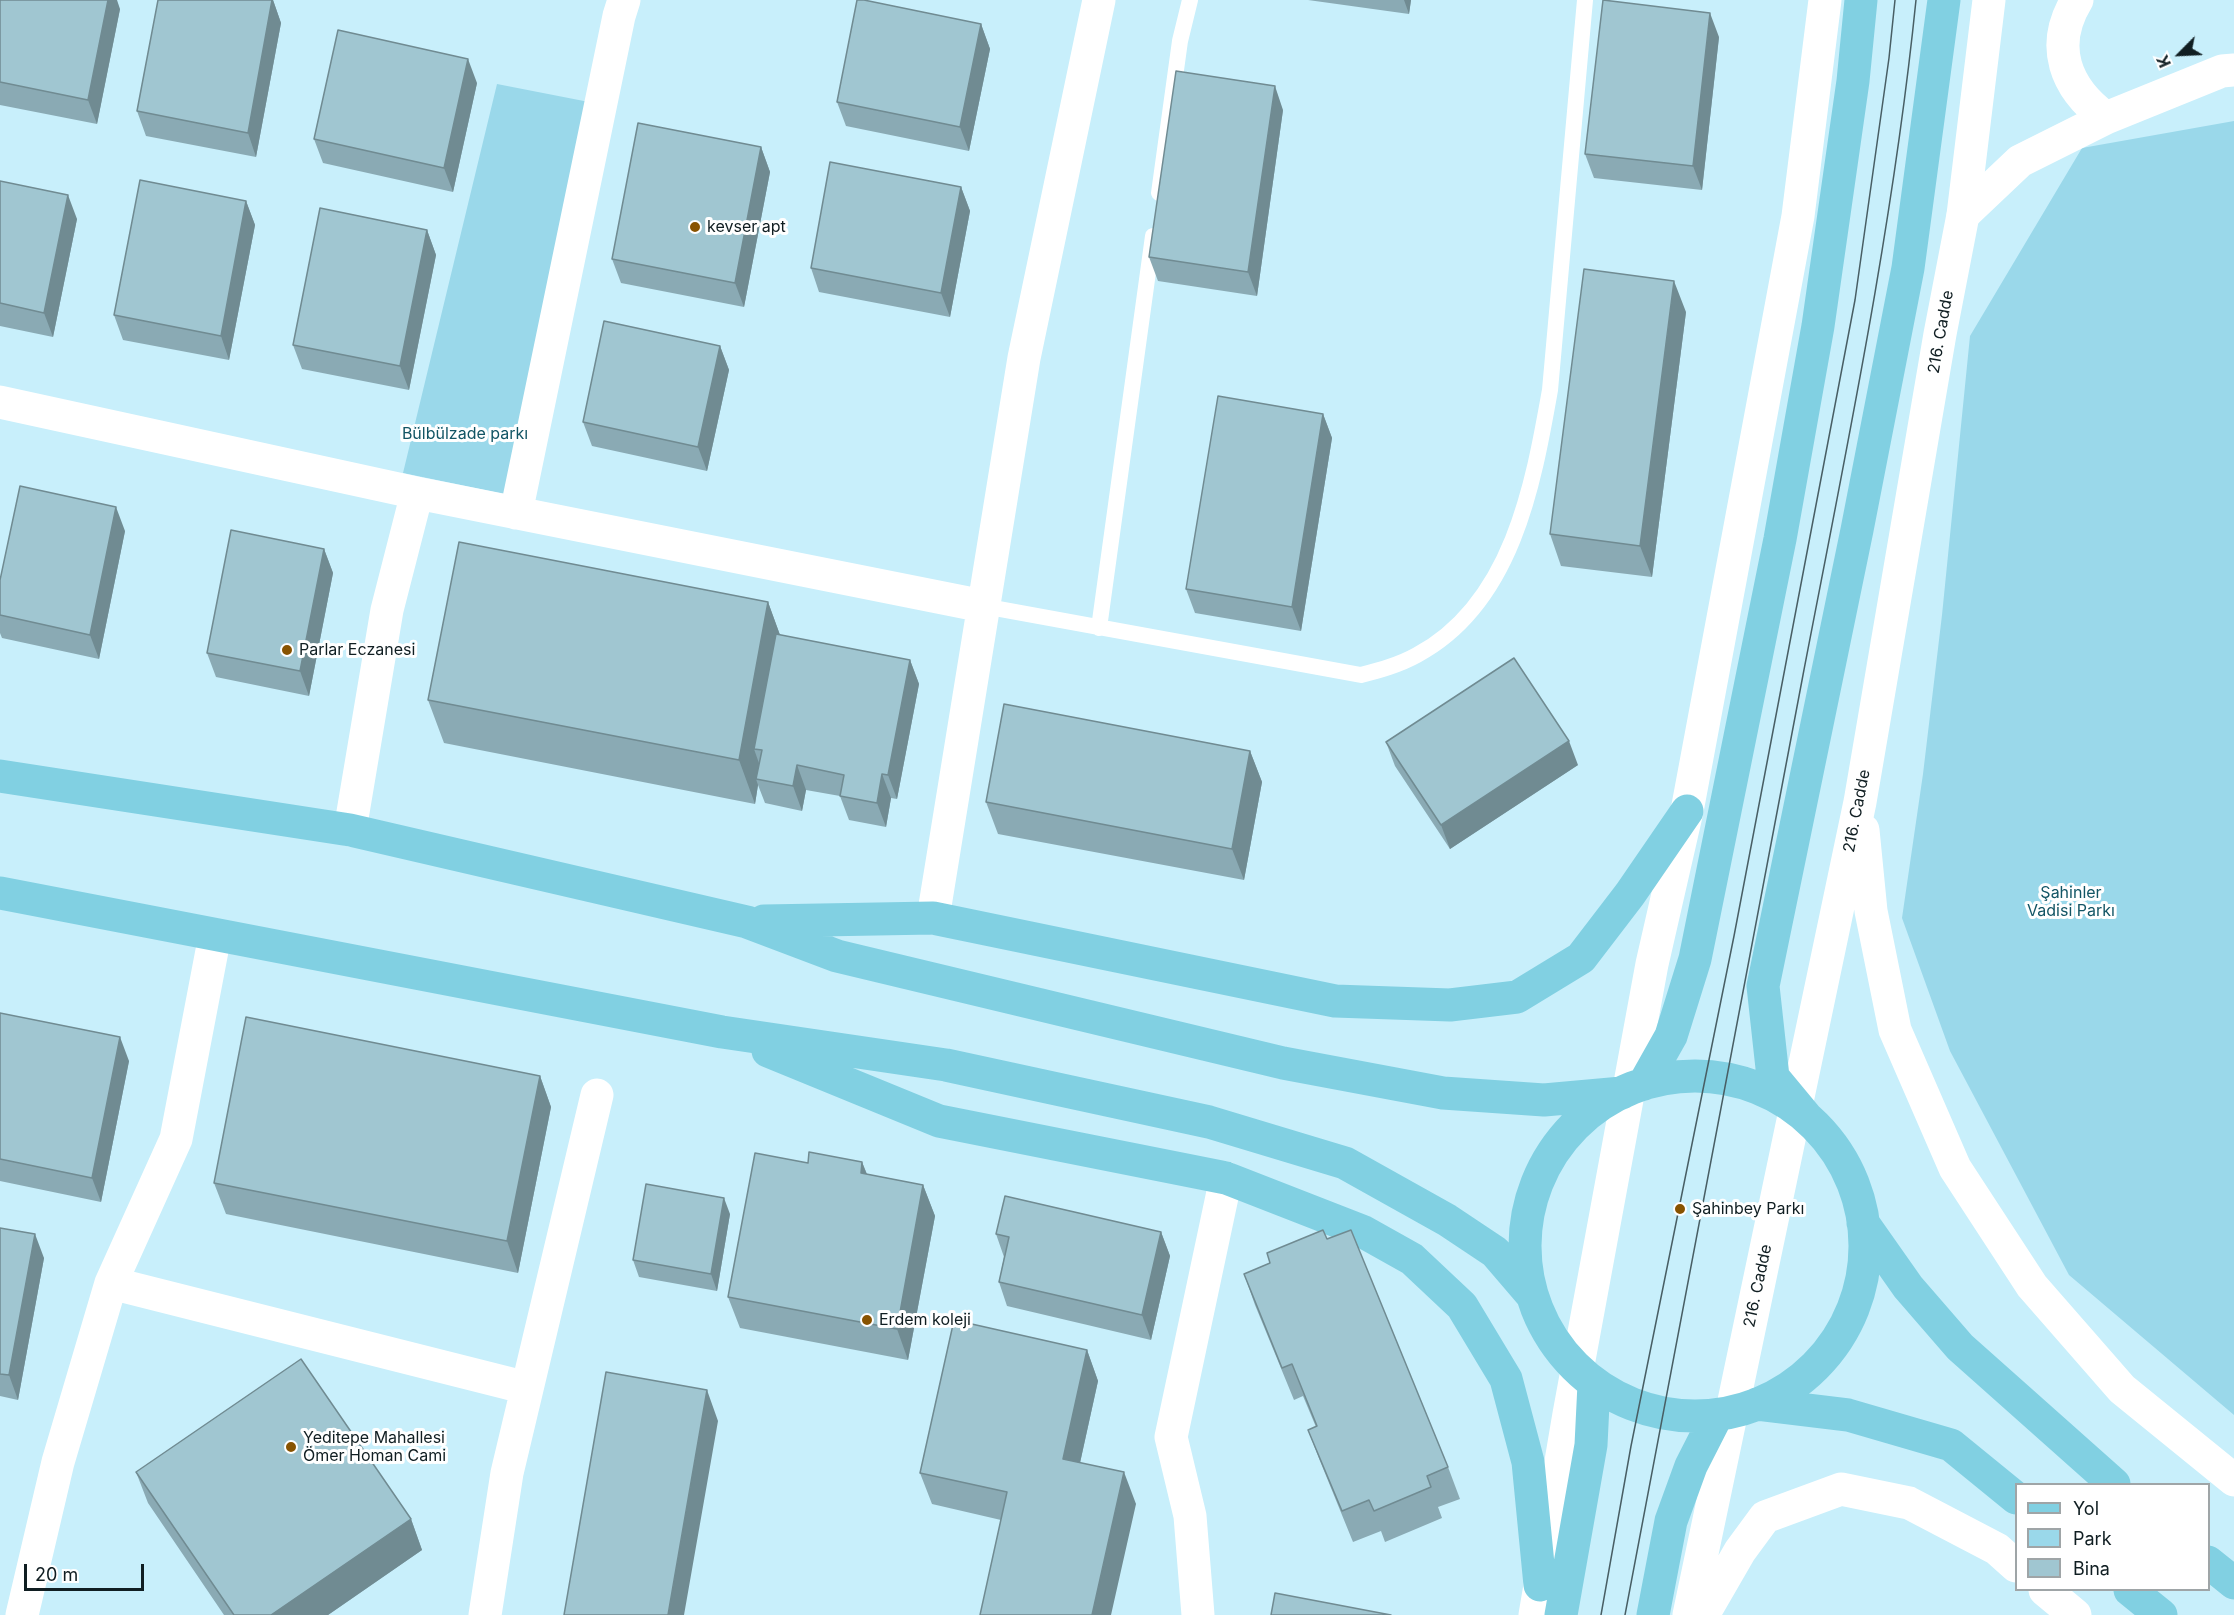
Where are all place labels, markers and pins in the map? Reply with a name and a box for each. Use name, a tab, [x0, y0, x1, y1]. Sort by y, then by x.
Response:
place label: kevser apt	[707, 217, 786, 237]
marker: kevser apt	[688, 220, 702, 234]
place label: Parlar Eczanesi	[299, 640, 415, 660]
marker: Parlar Eczanesi	[280, 643, 294, 657]
place label: Şahinbey Parkı	[1692, 1199, 1804, 1219]
marker: Şahinbey Parkı	[1673, 1202, 1687, 1216]
place label: Erdem koleji	[879, 1310, 971, 1330]
marker: Erdem koleji	[860, 1313, 874, 1327]
place label: Yeditepe Mahallesi Ömer Homan Cami	[303, 1428, 446, 1466]
marker: Yeditepe Mahallesi Ömer Homan Cami	[284, 1440, 298, 1454]

